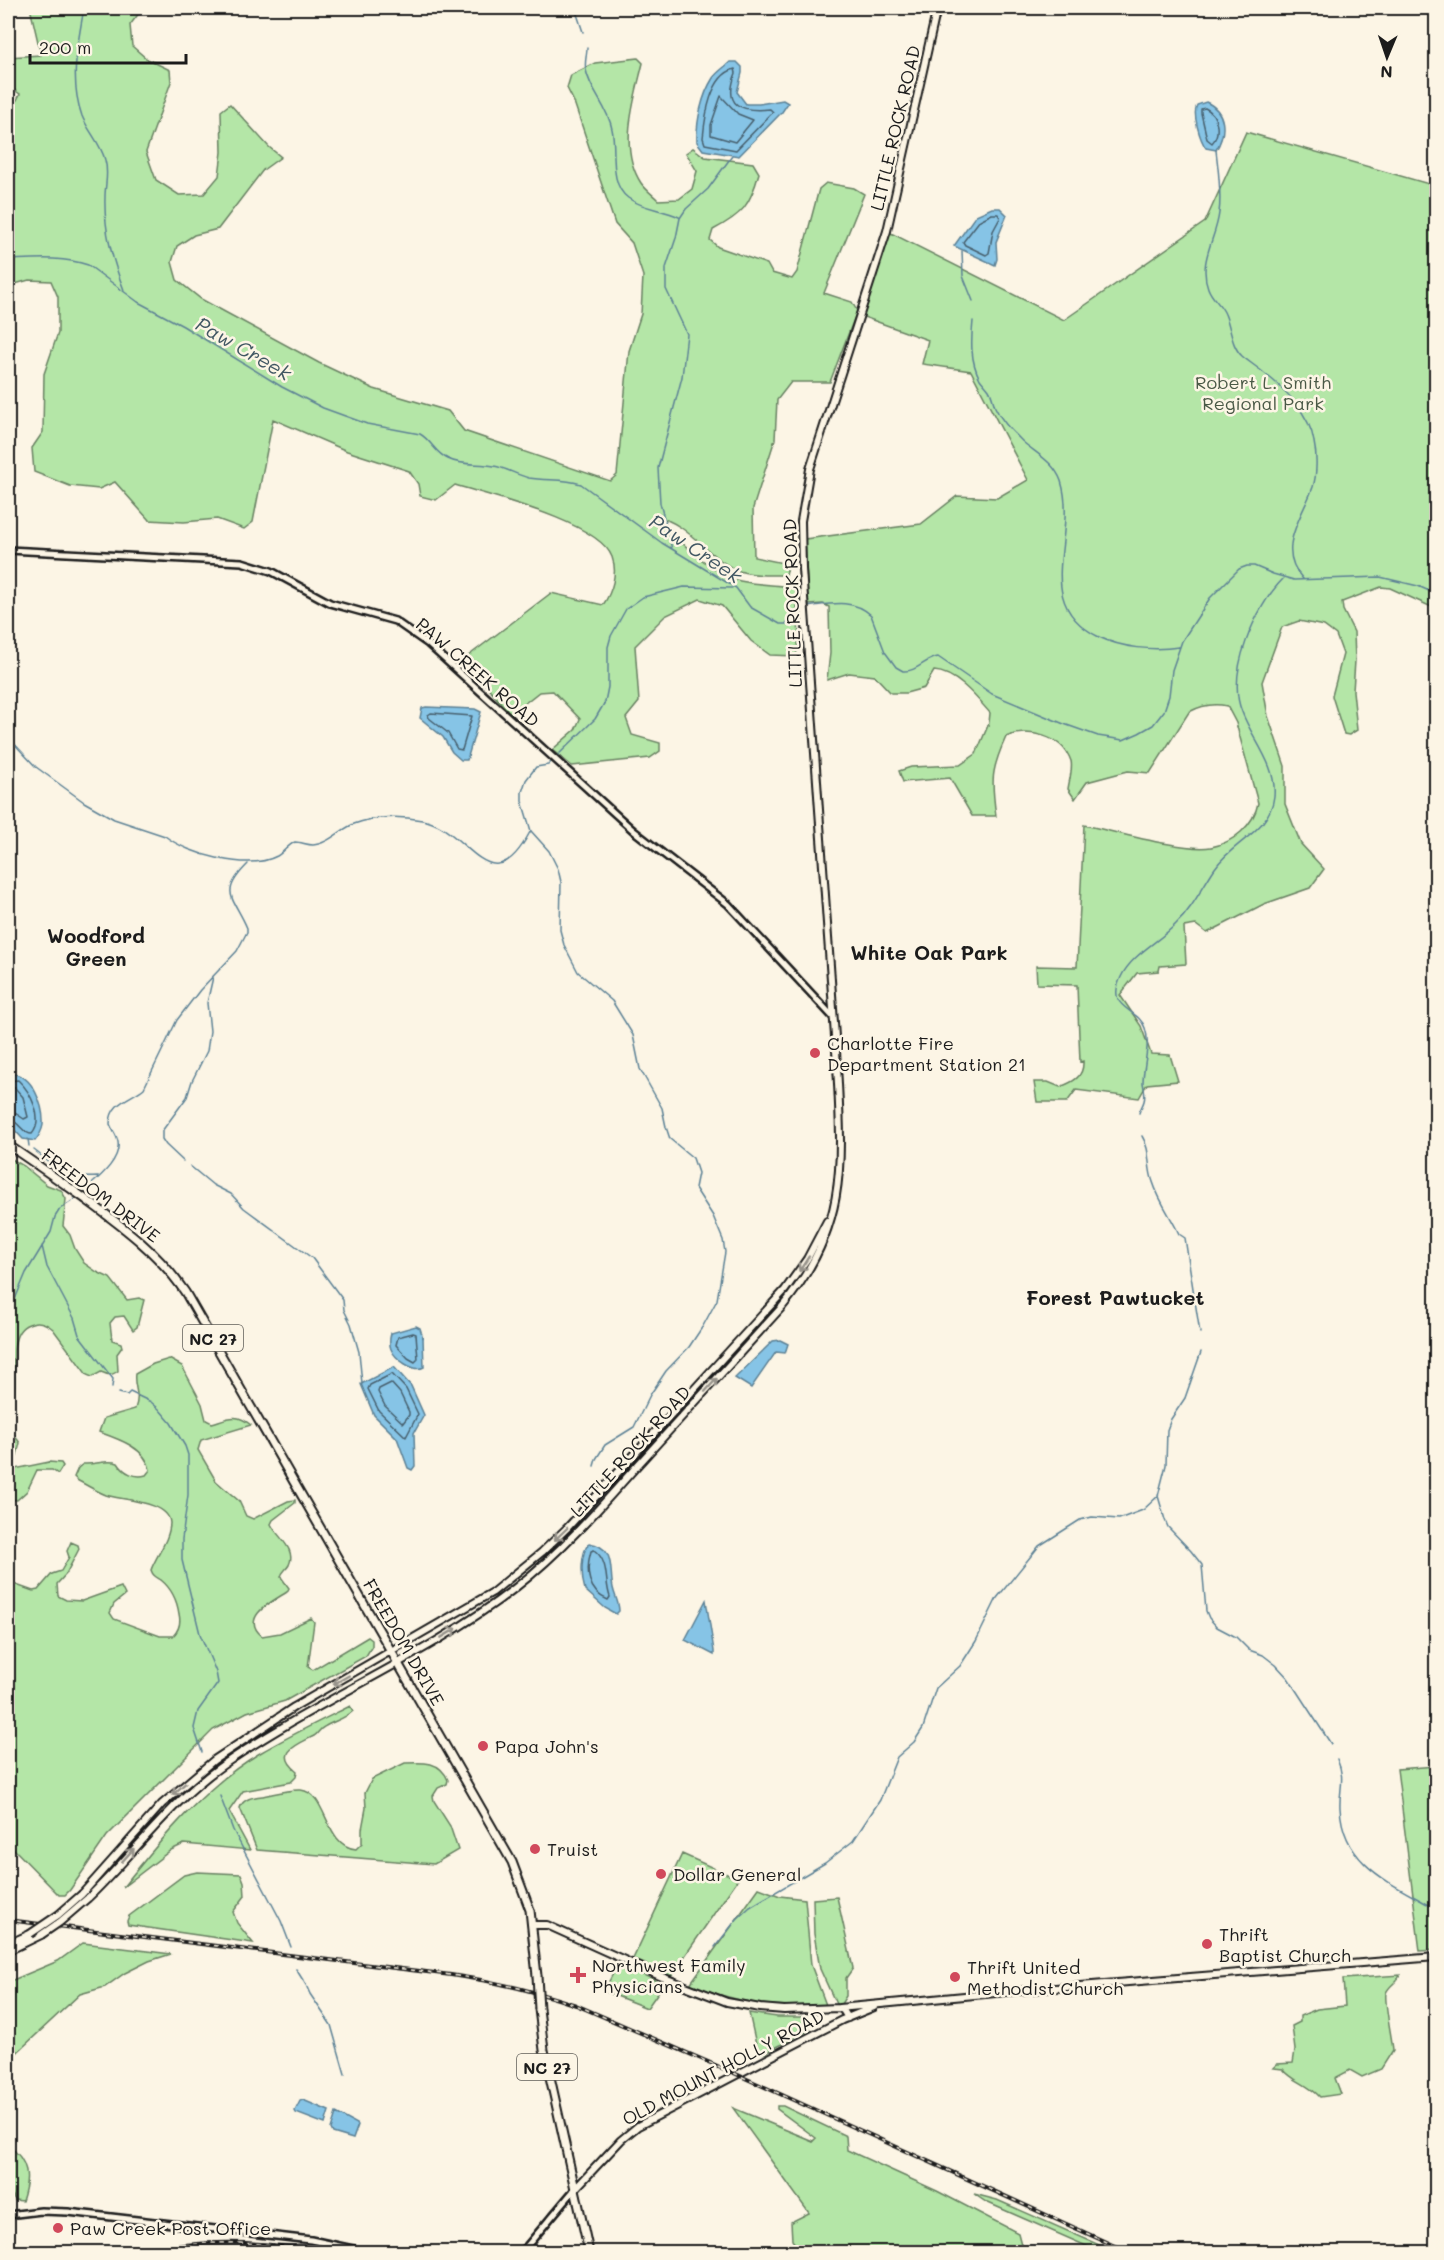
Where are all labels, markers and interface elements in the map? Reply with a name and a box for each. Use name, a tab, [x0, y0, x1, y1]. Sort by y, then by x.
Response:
scale bar	[30, 27, 186, 65]
north arrow	[1357, 27, 1417, 87]
text: 200 m	[39, 35, 91, 59]
street label: LITTLE ROCK ROAD	[864, 43, 926, 213]
text: N	[1380, 62, 1393, 83]
water label: Paw Creek	[191, 310, 297, 386]
park label: Robert L. Smith Regional Park	[1195, 370, 1331, 415]
water label: Paw Creek	[645, 507, 748, 589]
street label: LITTLE ROCK ROAD	[777, 518, 807, 688]
street label: PAW CREEK ROAD	[411, 612, 545, 732]
district label: Woodford Green	[47, 922, 145, 971]
district label: White Oak Park	[850, 939, 1008, 965]
place label: Charlotte Fire Department Station 21	[827, 1031, 1026, 1076]
marker: Charlotte Fire Department Station 21	[808, 1046, 822, 1060]
street label: FREEDOM DRIVE	[37, 1142, 165, 1248]
one-way arrow	[798, 1255, 810, 1272]
district label: Forest Pawtucket	[1026, 1284, 1204, 1310]
road number: NC 27	[183, 1325, 243, 1351]
one-way arrow	[704, 1377, 718, 1392]
street label: LITTLE ROCK ROAD	[565, 1380, 695, 1522]
one-way arrow	[554, 1526, 569, 1540]
street label: FREEDOM DRIVE	[358, 1574, 450, 1710]
one-way arrow	[440, 1626, 457, 1638]
one-way arrow	[333, 1674, 350, 1686]
place label: Papa John's	[495, 1734, 599, 1758]
marker: Papa John's	[476, 1739, 490, 1753]
one-way arrow	[172, 1782, 187, 1796]
place label: Truist	[547, 1837, 598, 1861]
marker: Truist	[528, 1842, 542, 1856]
one-way arrow	[121, 1848, 135, 1863]
place label: Dollar General	[673, 1862, 801, 1886]
marker: Dollar General	[654, 1867, 668, 1881]
place label: Thrift Baptist Church	[1219, 1922, 1351, 1967]
marker: Thrift Baptist Church	[1200, 1937, 1214, 1951]
place label: Northwest Family Physicians	[592, 1953, 746, 1998]
place label: Thrift United Methodist Church	[967, 1955, 1123, 2000]
marker: Northwest Family Physicians	[569, 1966, 587, 1984]
marker: Thrift United Methodist Church	[948, 1970, 962, 1984]
street label: OLD MOUNT HOLLY ROAD	[618, 2003, 828, 2131]
road number: NC 27	[517, 2054, 577, 2080]
place label: Paw Creek Post Office	[70, 2216, 271, 2240]
marker: Paw Creek Post Office	[51, 2221, 65, 2235]

